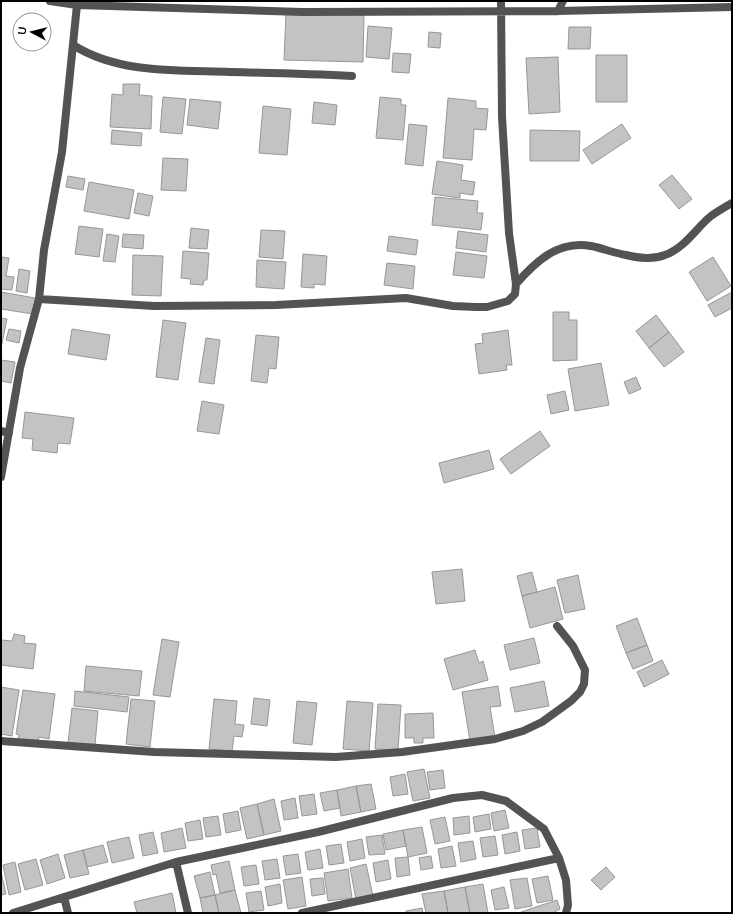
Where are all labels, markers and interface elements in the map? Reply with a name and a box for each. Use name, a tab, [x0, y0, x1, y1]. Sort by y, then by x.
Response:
north arrow	[12, 12, 52, 52]
text: U	[15, 26, 30, 36]

